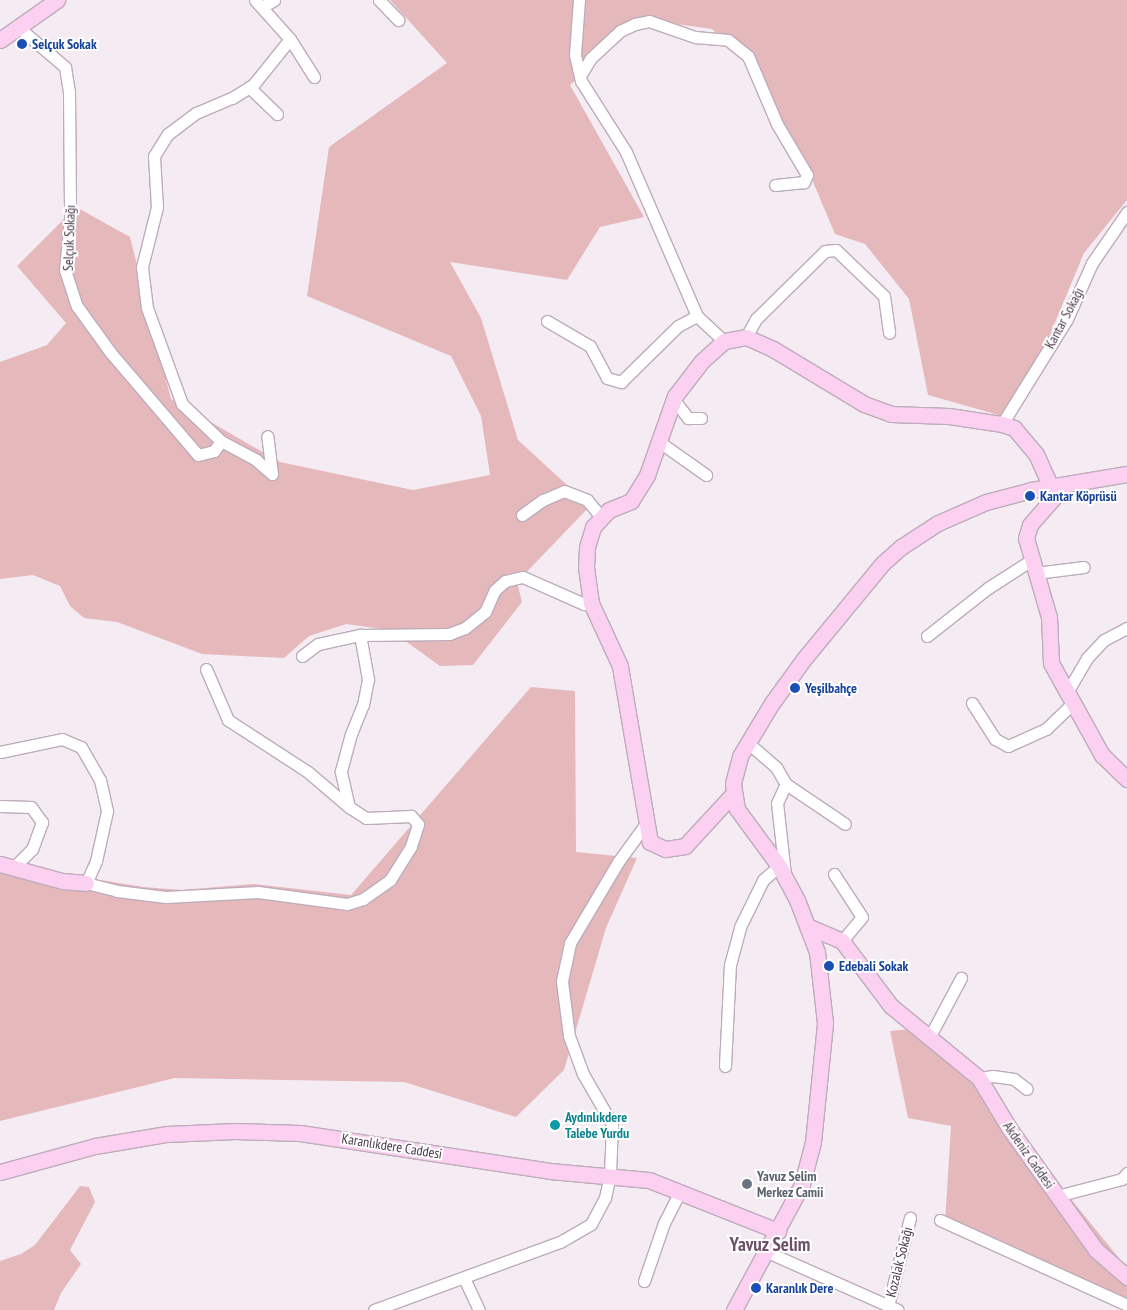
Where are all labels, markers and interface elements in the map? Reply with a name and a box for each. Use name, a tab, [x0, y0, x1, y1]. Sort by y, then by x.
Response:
place label: Selçuk Sokak	[32, 36, 97, 52]
marker: Selçuk Sokak	[16, 38, 28, 50]
street label: Selçuk Sokağı	[59, 204, 79, 272]
street label: Kantar Sokağı	[1041, 285, 1087, 351]
place label: Kantar Köprüsü	[1040, 488, 1117, 504]
marker: Kantar Köprüsü	[1024, 490, 1036, 502]
place label: Yeşilbahçe	[805, 680, 857, 696]
marker: Yeşilbahçe	[789, 682, 801, 694]
place label: Edebali Sokak	[839, 958, 908, 974]
marker: Edebali Sokak	[823, 960, 835, 972]
place label: Aydınlıkdere Talebe Yurdu	[565, 1109, 630, 1142]
street label: Akdeniz Caddesi	[1000, 1118, 1058, 1192]
marker: Aydınlıkdere Talebe Yurdu	[549, 1119, 561, 1131]
street label: Karanlıkdere Caddesi	[341, 1130, 443, 1162]
place label: Yavuz Selim Merkez Camii	[757, 1168, 824, 1200]
marker: Yavuz Selim Merkez Camii	[741, 1178, 753, 1190]
street label: Kozalak Sokağı	[882, 1225, 916, 1299]
district label: Yavuz Selim	[729, 1234, 811, 1256]
place label: Karanlık Dere	[766, 1280, 834, 1296]
marker: Karanlık Dere	[750, 1282, 762, 1294]

